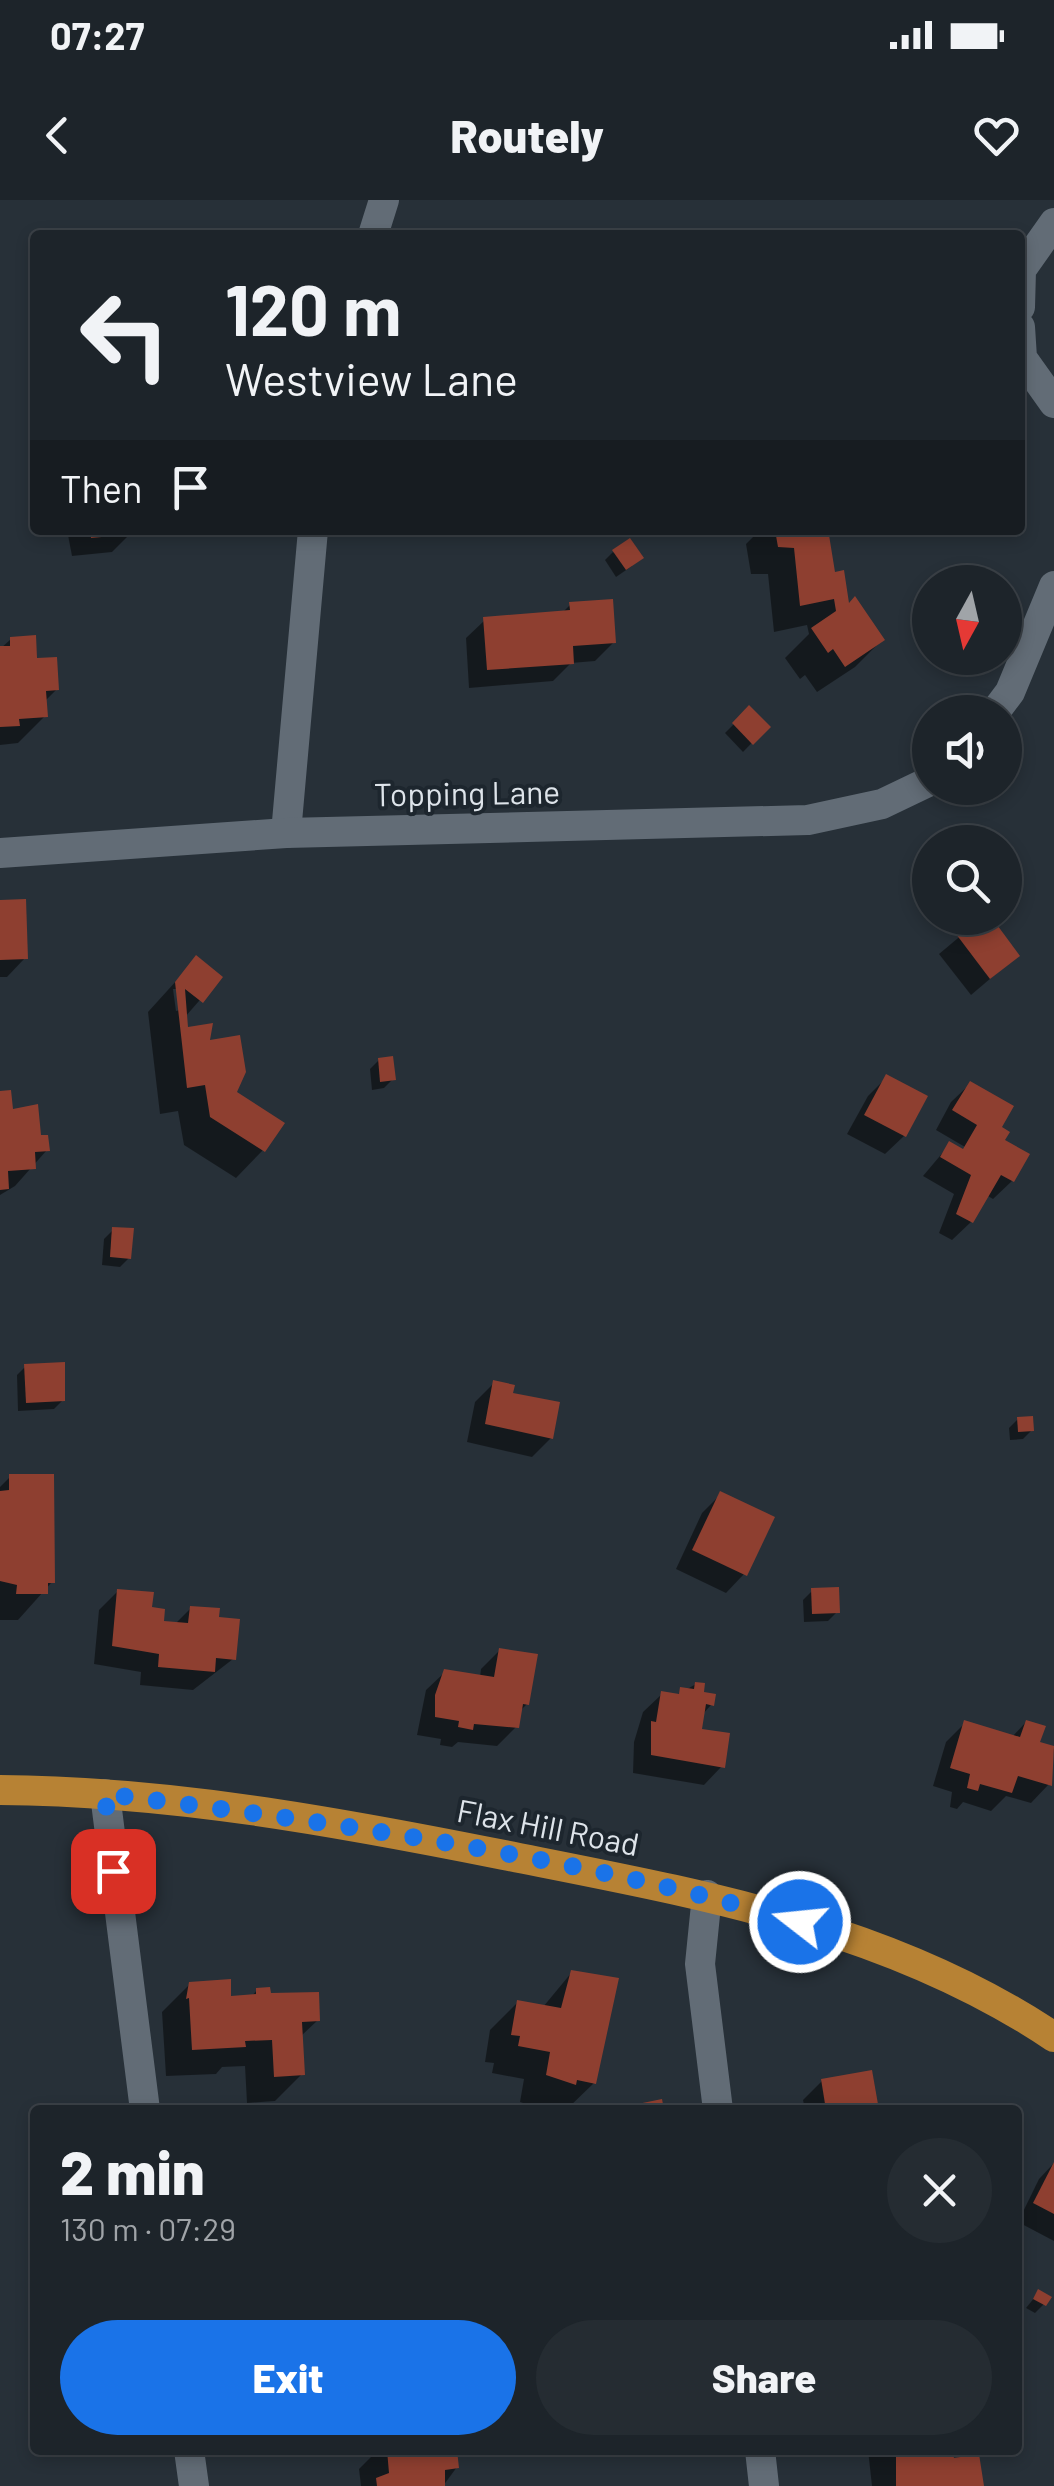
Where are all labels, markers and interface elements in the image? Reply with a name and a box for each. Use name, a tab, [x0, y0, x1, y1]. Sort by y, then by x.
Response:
text: 07:27	[50, 12, 144, 58]
icon: back	[30, 108, 85, 163]
text: Routely	[450, 108, 604, 162]
icon: heart	[969, 108, 1024, 163]
text: 120 m	[225, 266, 401, 350]
icon: left	[60, 270, 190, 400]
text: Westview Lane	[225, 351, 518, 405]
icon: arrive	[163, 460, 218, 515]
text: Then	[60, 465, 143, 511]
north arrow	[912, 565, 1022, 675]
map controls	[912, 565, 1022, 935]
button: sound	[912, 695, 1022, 805]
street label: Topping Lane	[374, 771, 560, 813]
button: search	[912, 825, 1022, 935]
street label: Flax Hill Road	[454, 1790, 643, 1862]
pin	[71, 1829, 156, 1914]
icon: arrive	[86, 1844, 141, 1899]
position arrow	[748, 1870, 852, 1974]
text: 2 min	[60, 2135, 205, 2207]
button: close	[887, 2138, 992, 2243]
text: 130 m · 07:29	[60, 2209, 236, 2247]
button: Exit	[60, 2320, 516, 2435]
button: Share	[536, 2320, 992, 2435]

